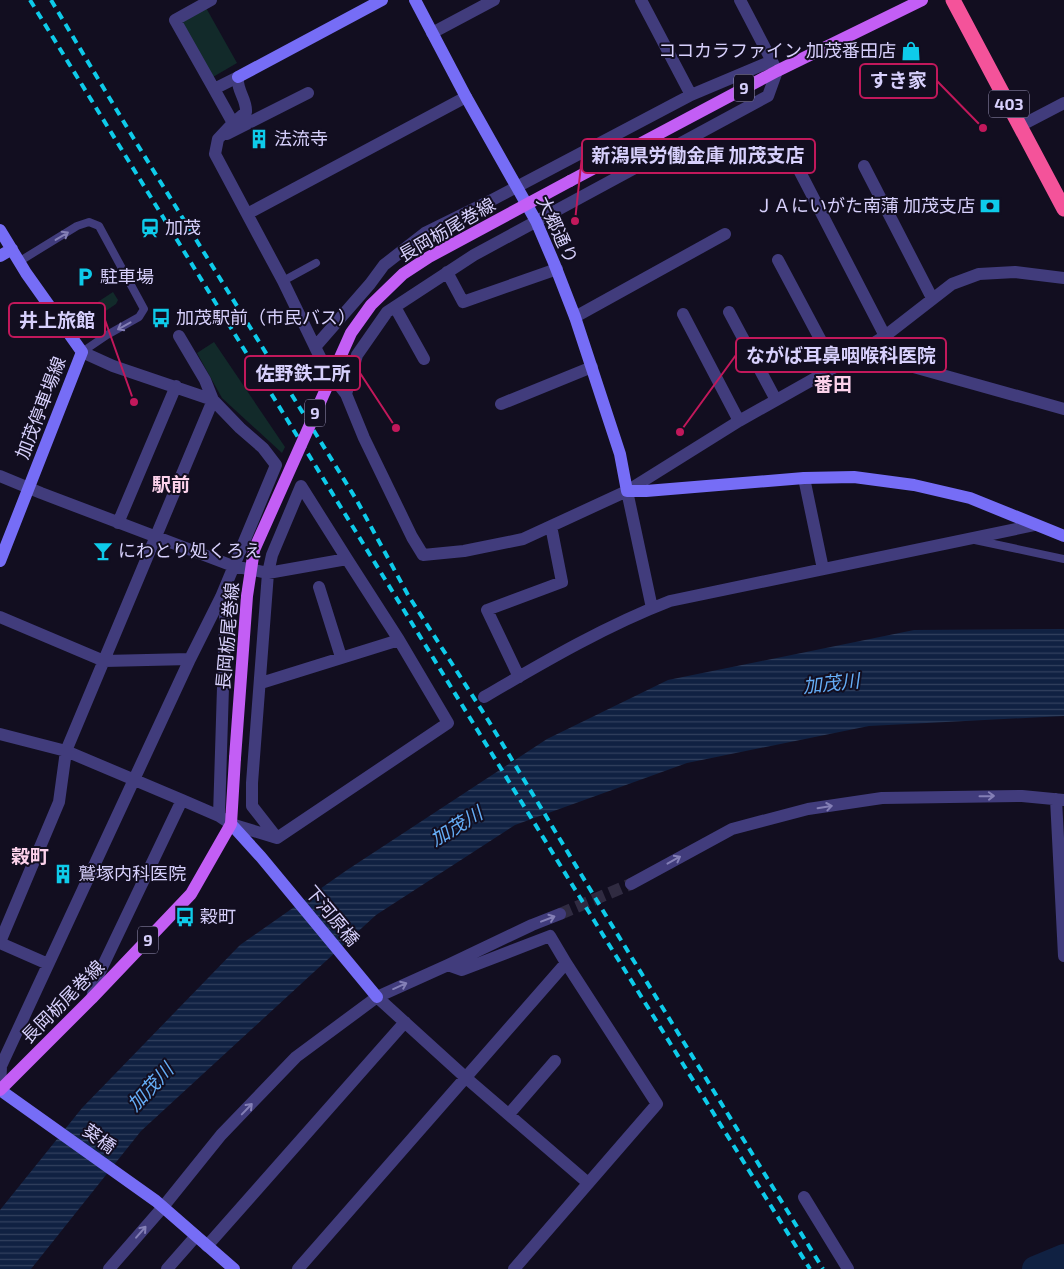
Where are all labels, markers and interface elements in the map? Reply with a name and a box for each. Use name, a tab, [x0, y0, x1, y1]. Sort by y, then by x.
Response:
place label: ココカラファイン 加茂番田店	[658, 39, 896, 61]
shop icon: ココカラファイン 加茂番田店	[900, 40, 922, 62]
callout: すき家	[860, 64, 937, 98]
text: すき家	[869, 68, 927, 91]
road number: 9	[734, 75, 754, 102]
road number: 403	[989, 90, 1029, 118]
place label: 法流寺	[274, 127, 328, 149]
building icon: 法流寺	[248, 128, 270, 150]
callout: 新潟県労働金庫 加茂支店	[582, 139, 815, 173]
text: 新潟県労働金庫 加茂支店	[591, 143, 805, 166]
street label: 大郷通り	[533, 192, 583, 267]
street label: 長岡栃尾巻線	[394, 193, 499, 266]
place label: ＪＡにいがた南蒲 加茂支店	[755, 194, 975, 216]
bank icon: ＪＡにいがた南蒲 加茂支店	[979, 195, 1001, 217]
place label: 加茂	[165, 216, 201, 238]
station icon: 加茂	[139, 217, 161, 239]
one-way arrow	[54, 230, 68, 240]
place label: 駐車場	[100, 265, 154, 287]
parking icon: 駐車場	[74, 266, 96, 288]
callout: 井上旅館	[9, 303, 105, 337]
place label: 加茂駅前（市民バス）	[176, 306, 356, 328]
bus stop icon: 加茂駅前（市民バス）	[150, 307, 172, 329]
text: 井上旅館	[19, 308, 95, 331]
one-way arrow	[117, 321, 132, 331]
callout: ながば耳鼻咽喉科医院	[736, 338, 946, 372]
text: ながば耳鼻咽喉科医院	[746, 343, 936, 366]
street label: 加茂停車場線	[10, 353, 70, 462]
callout: 佐野鉄工所	[245, 356, 360, 390]
text: 佐野鉄工所	[255, 361, 351, 384]
district label: 番田	[814, 372, 852, 395]
road number: 9	[305, 399, 325, 426]
district label: 駅前	[152, 472, 190, 495]
place label: にわとり処くろえ	[118, 539, 262, 561]
bar icon: にわとり処くろえ	[92, 540, 114, 562]
street label: 長岡栃尾巻線	[211, 581, 243, 691]
water label: 加茂川	[801, 668, 862, 697]
one-way arrow	[978, 791, 995, 801]
water label: 加茂川	[425, 800, 488, 850]
one-way arrow	[817, 801, 833, 811]
district label: 穀町	[11, 844, 49, 867]
one-way arrow	[666, 855, 680, 865]
place label: 鷲塚内科医院	[78, 862, 186, 884]
building icon: 鷲塚内科医院	[52, 863, 74, 885]
street label: 下河原橋	[301, 881, 364, 950]
place label: 穀町	[200, 905, 236, 927]
bus stop icon: 穀町	[174, 906, 196, 928]
one-way arrow	[539, 914, 555, 923]
road number: 9	[138, 926, 158, 954]
street label: 長岡栃尾巻線	[16, 955, 108, 1047]
one-way arrow	[392, 981, 407, 991]
water label: 加茂川	[122, 1057, 179, 1115]
one-way arrow	[241, 1102, 253, 1115]
street label: 葵橋	[79, 1119, 121, 1158]
one-way arrow	[135, 1226, 147, 1239]

